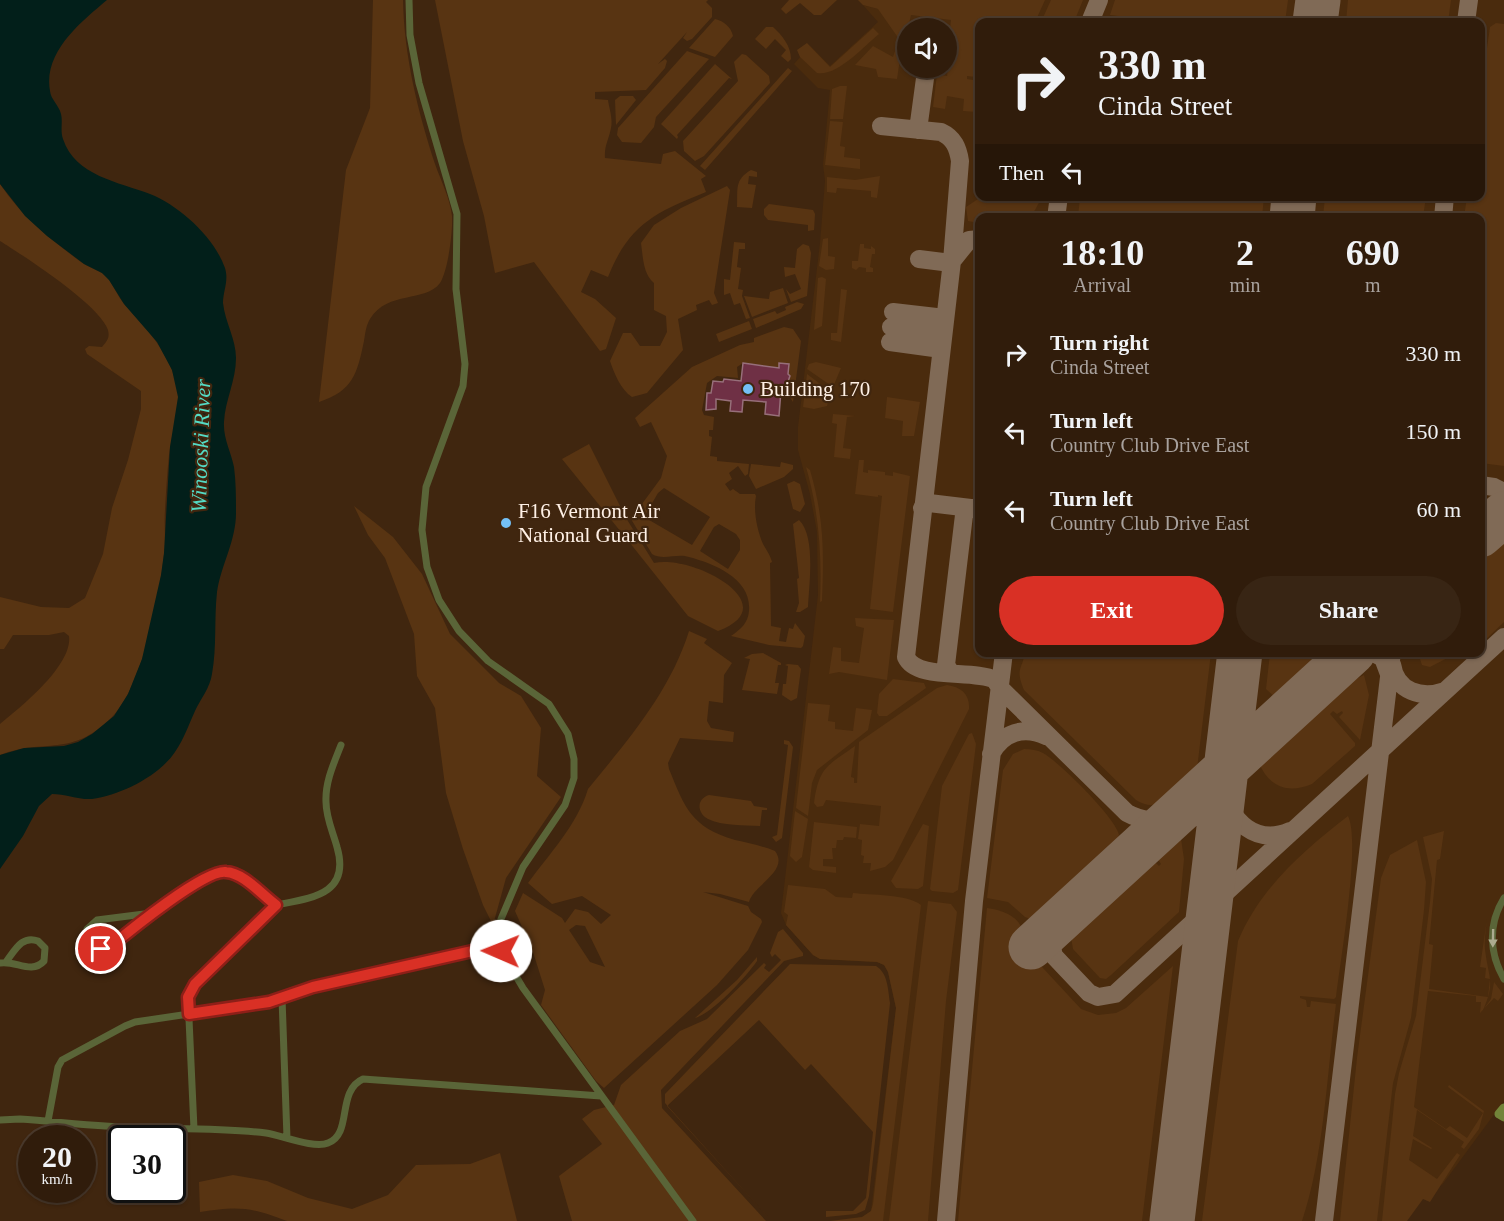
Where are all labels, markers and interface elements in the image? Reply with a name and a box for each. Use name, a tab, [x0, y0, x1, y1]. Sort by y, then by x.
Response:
map controls	[897, 18, 957, 78]
button: sound	[897, 18, 957, 78]
icon: right	[999, 42, 1077, 120]
text: 330 m	[1098, 42, 1207, 88]
text: Cinda Street	[1098, 91, 1232, 121]
icon: left	[1056, 156, 1089, 189]
text: Then	[999, 160, 1044, 185]
text: 18:10	[1060, 233, 1144, 273]
text: 2	[1236, 233, 1254, 273]
text: 690	[1346, 233, 1400, 273]
text: Arrival	[1073, 274, 1131, 296]
text: min	[1229, 274, 1261, 296]
text: m	[1365, 274, 1381, 296]
text: Turn right	[1050, 330, 1149, 355]
icon: right	[999, 338, 1032, 371]
text: 330 m	[1405, 341, 1461, 366]
text: Cinda Street	[1050, 356, 1149, 378]
place label: Building 170	[760, 377, 870, 401]
water label: Winooski River	[186, 378, 215, 513]
marker: Building 170	[741, 382, 755, 396]
text: Turn left	[1050, 408, 1133, 433]
icon: left	[999, 416, 1032, 449]
text: 150 m	[1405, 419, 1461, 444]
text: Country Club Drive East	[1050, 434, 1249, 456]
text: Turn left	[1050, 486, 1133, 511]
icon: left	[999, 494, 1032, 527]
text: 60 m	[1416, 497, 1461, 522]
place label: F16 Vermont Air National Guard	[518, 499, 660, 547]
text: Country Club Drive East	[1050, 512, 1249, 534]
marker: F16 Vermont Air National Guard	[499, 516, 513, 530]
button: Exit	[999, 576, 1224, 645]
button: Share	[1236, 576, 1461, 645]
position arrow	[469, 919, 533, 983]
pin	[75, 923, 126, 974]
one-way arrow	[1488, 929, 1498, 948]
icon: arrive	[84, 932, 117, 965]
speed limit sign: 30	[108, 1125, 186, 1203]
text: 20	[42, 1140, 72, 1173]
text: km/h	[42, 1171, 72, 1187]

